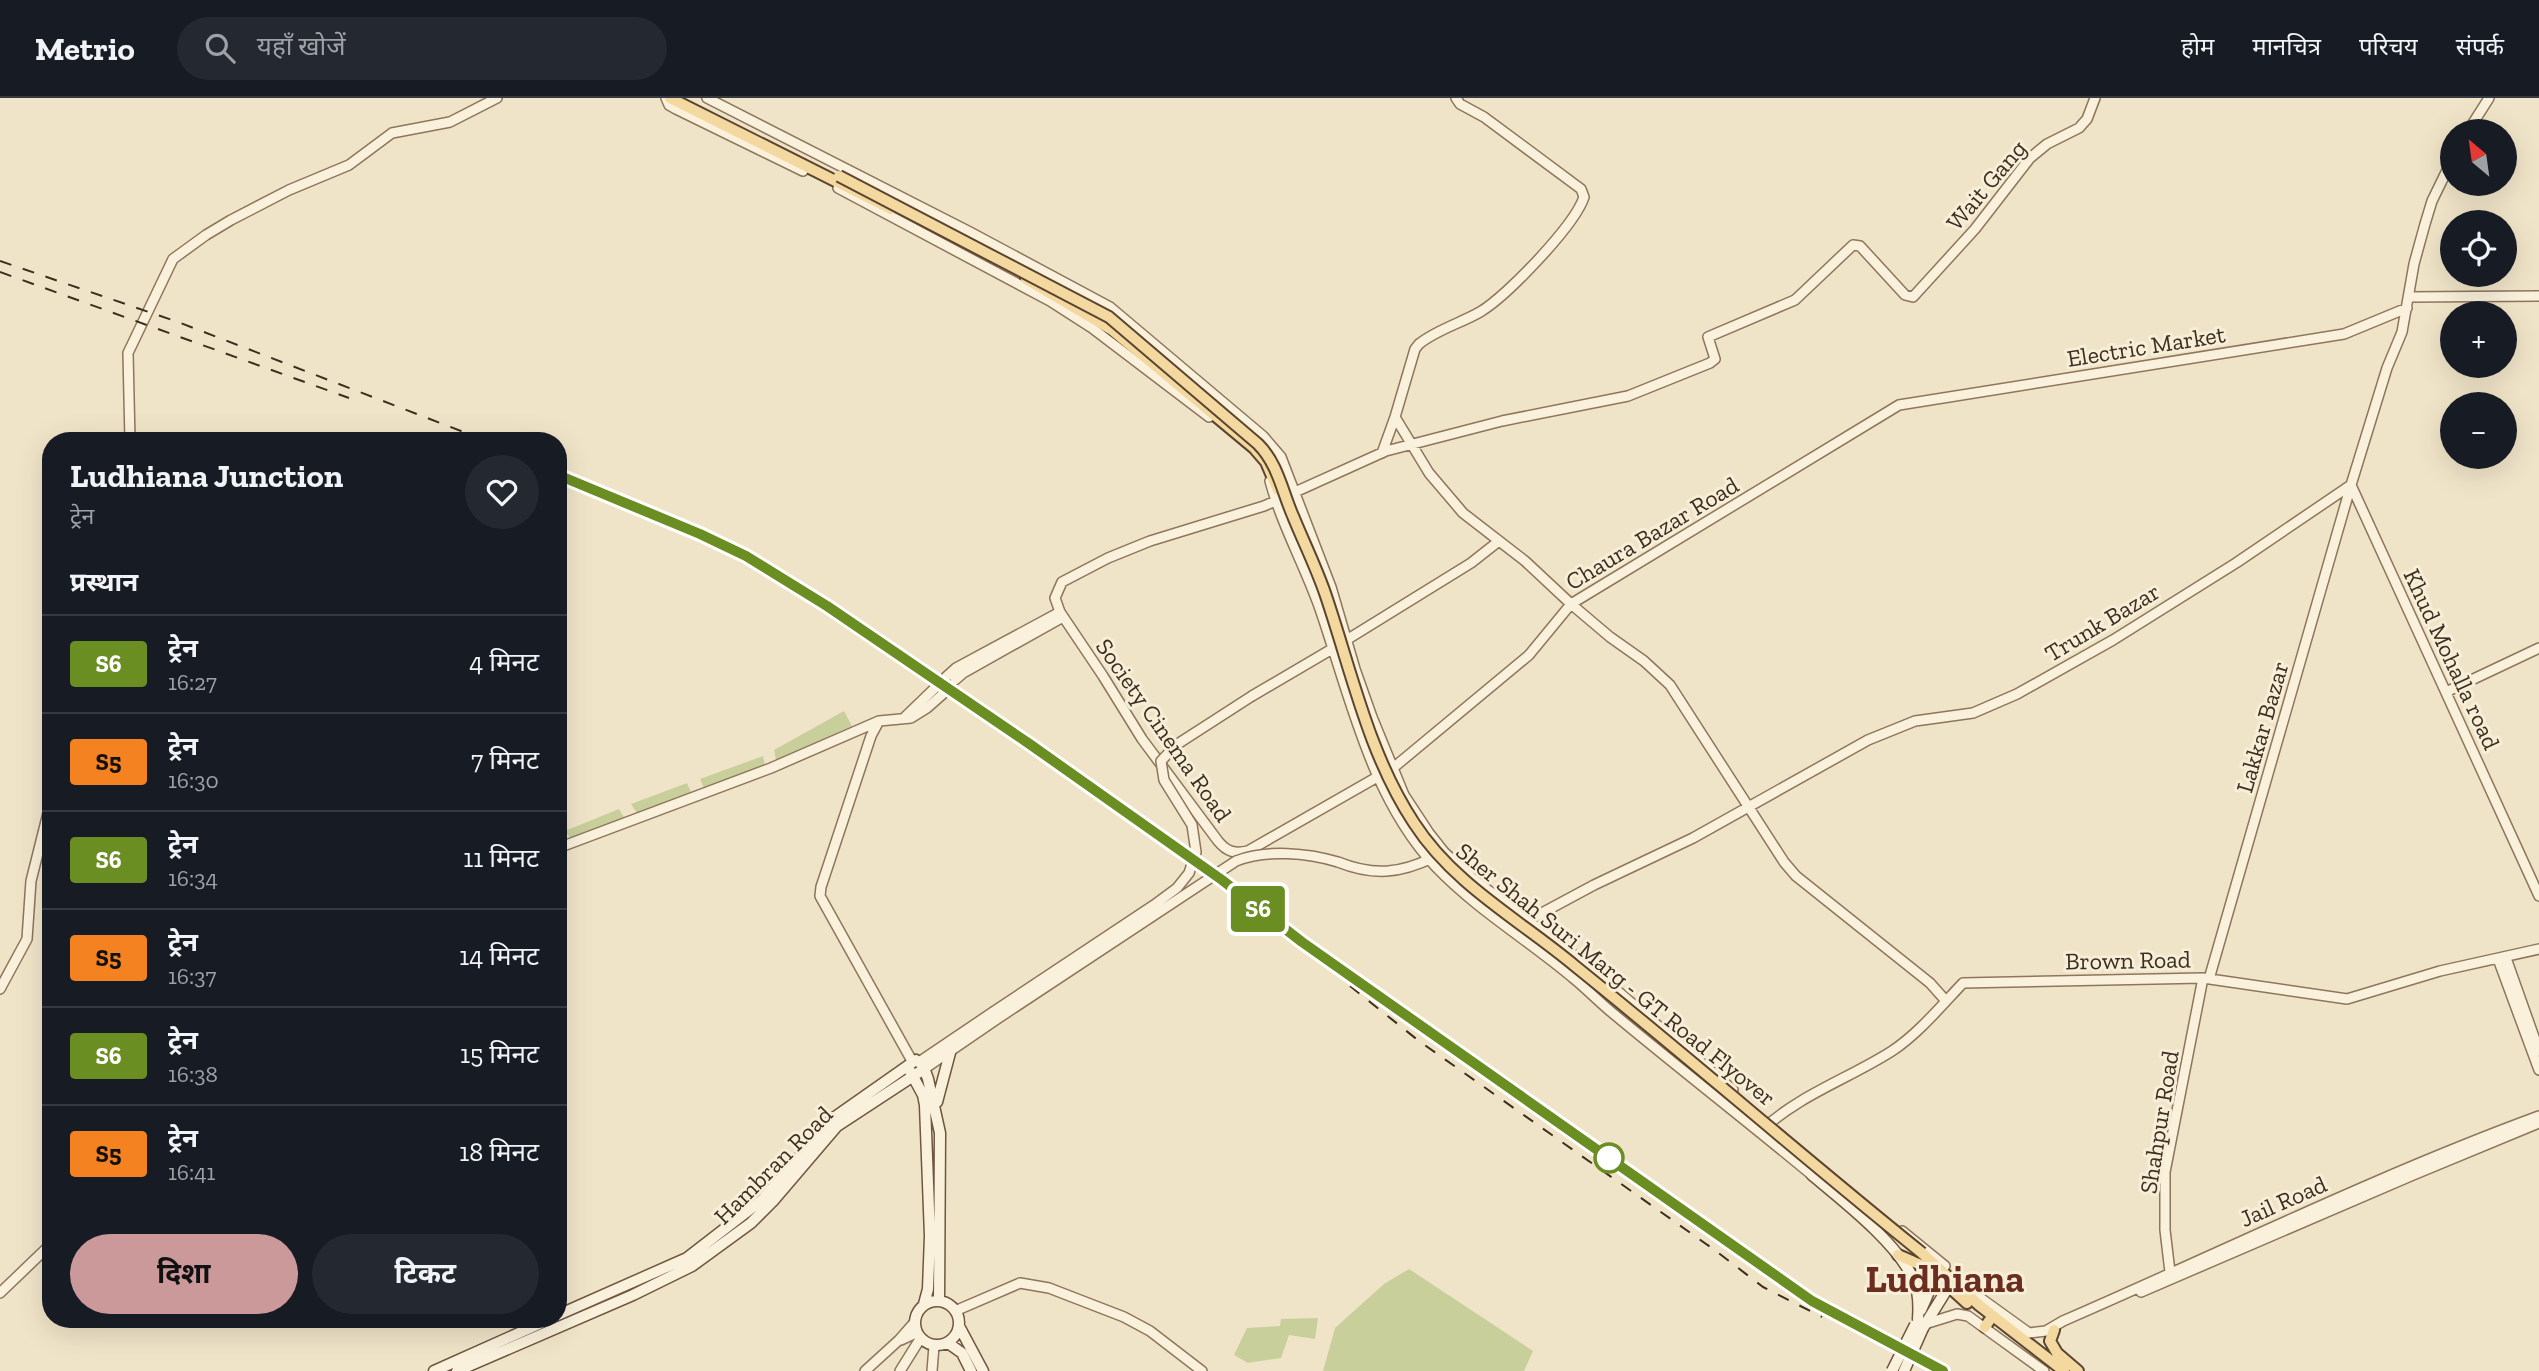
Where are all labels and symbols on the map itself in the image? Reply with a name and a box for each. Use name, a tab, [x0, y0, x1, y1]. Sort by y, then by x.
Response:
north arrow	[2440, 119, 2516, 196]
street label: Wait Gang	[1940, 134, 2032, 236]
street label: Electric Market	[2065, 319, 2227, 373]
street label: Chaura Bazar Road	[1560, 470, 1744, 596]
street label: Khud Mohalla road	[2397, 564, 2507, 754]
street label: Trunk Bazar	[2039, 576, 2165, 668]
street label: Society Cinema Road	[1090, 633, 1238, 827]
street label: Lakkar Bazar	[2229, 658, 2295, 796]
street label: Sher Shah Suri Marg - GT Road Flyover	[1450, 836, 1782, 1112]
line badge: S6	[1226, 886, 1290, 932]
street label: Brown Road	[2065, 944, 2191, 976]
street label: Shahpur Road	[2133, 1048, 2185, 1196]
street label: Hambran Road	[708, 1100, 838, 1230]
unlabelled marker	[1594, 1143, 1624, 1173]
street label: Jail Road	[2235, 1169, 2331, 1233]
district label: Ludhiana	[1865, 1256, 2025, 1302]

